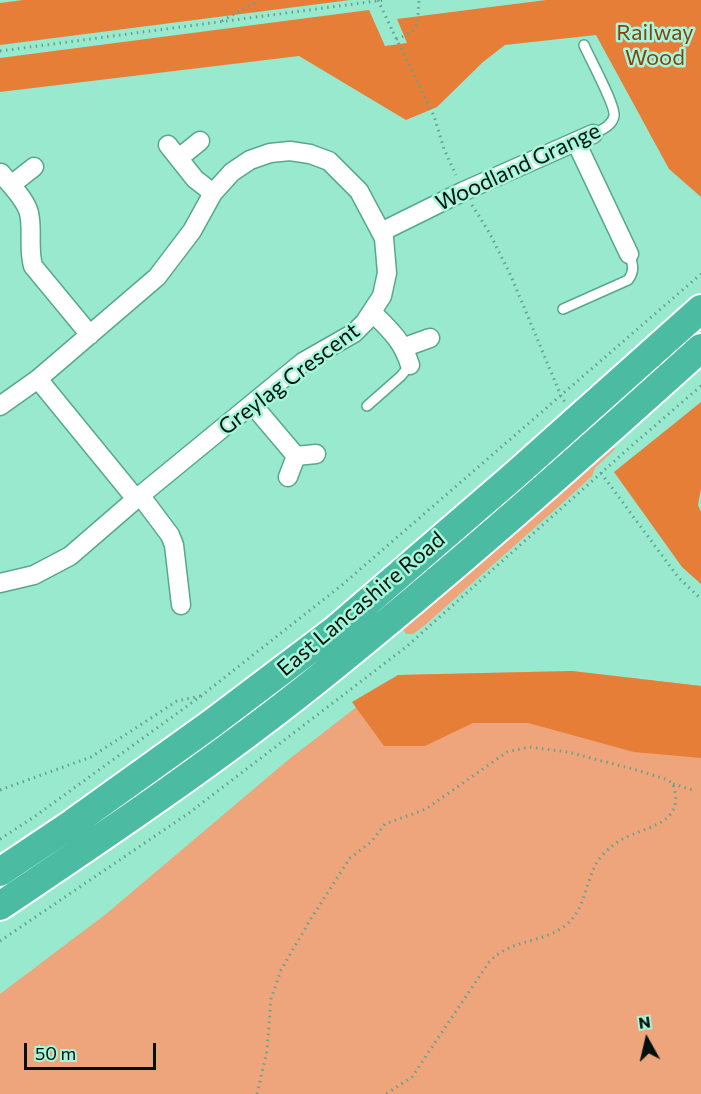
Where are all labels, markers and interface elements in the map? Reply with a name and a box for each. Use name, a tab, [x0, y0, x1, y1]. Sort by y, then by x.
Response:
park label: Railway Wood	[616, 20, 694, 72]
street label: Woodland Grange	[431, 117, 605, 217]
street label: Greylag Crescent	[213, 317, 365, 441]
street label: East Lancashire Road	[272, 526, 450, 682]
north arrow	[617, 1010, 677, 1070]
text: N	[637, 1011, 652, 1032]
scale bar	[27, 1031, 159, 1069]
text: 50 m	[35, 1042, 76, 1064]

